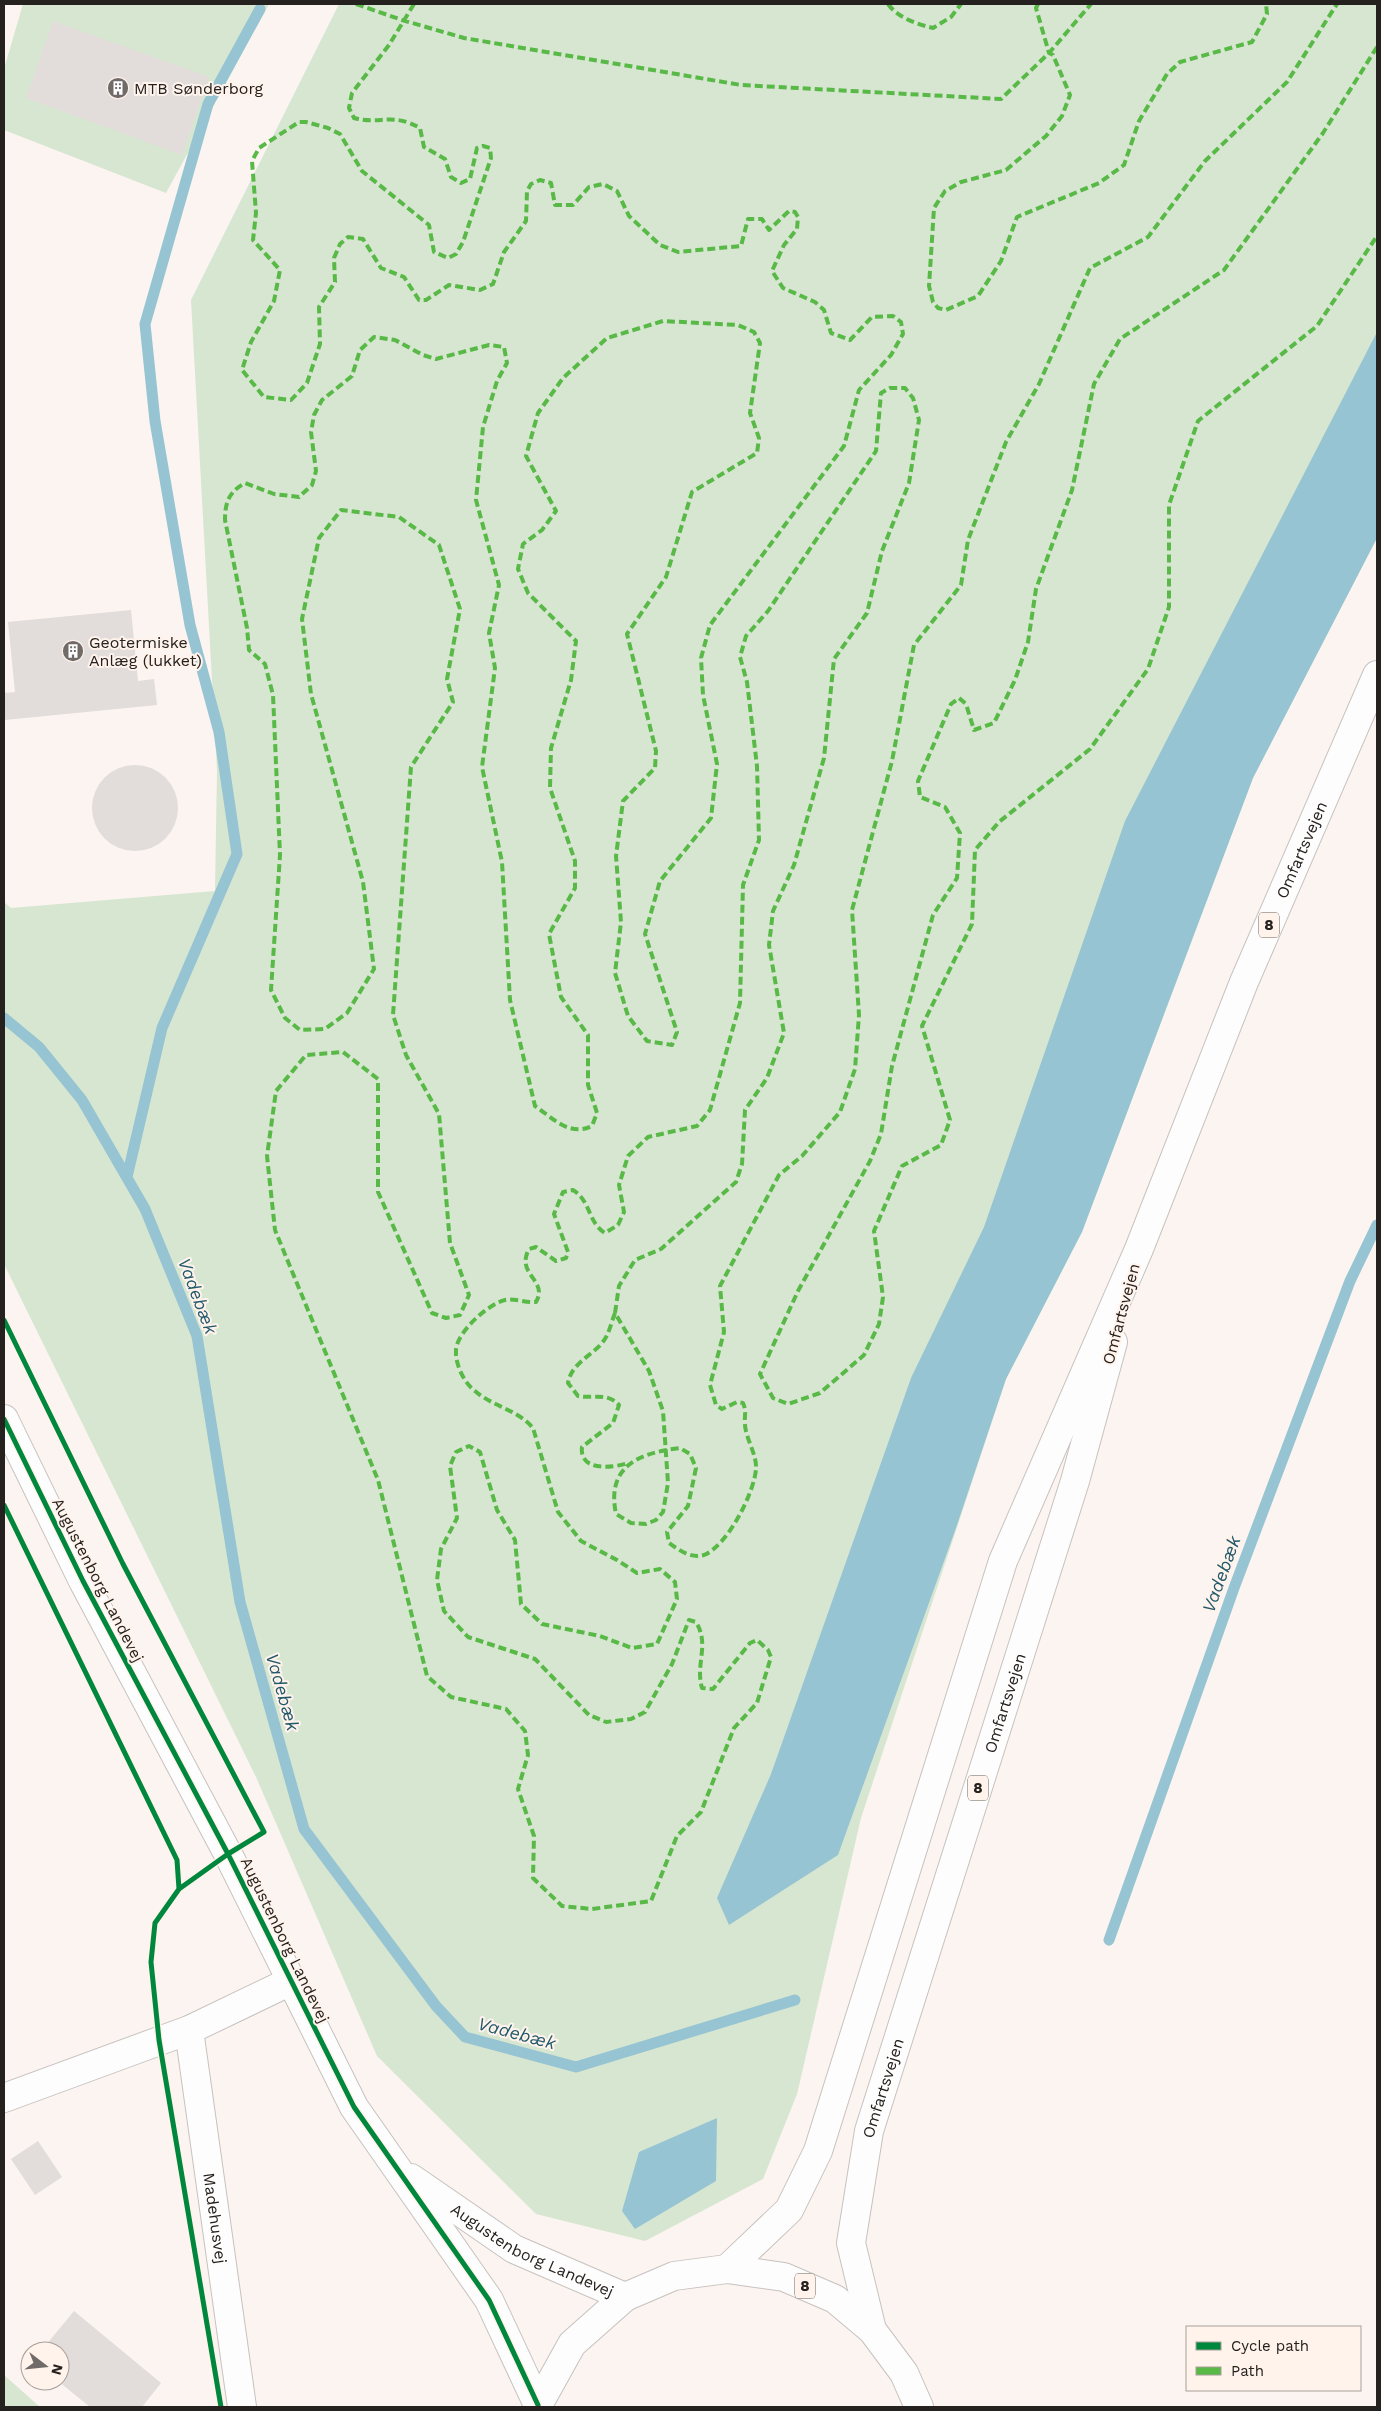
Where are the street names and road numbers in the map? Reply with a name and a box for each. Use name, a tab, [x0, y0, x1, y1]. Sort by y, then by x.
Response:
street label: Omfartsvejen	[1272, 798, 1331, 901]
road number: 8	[1259, 912, 1279, 938]
street label: Omfartsvejen	[1098, 1261, 1144, 1367]
street label: Augustenborg Landevej	[48, 1495, 148, 1665]
street label: Omfartsvejen	[980, 1651, 1029, 1755]
road number: 8	[968, 1776, 988, 1800]
street label: Augustenborg Landevej	[237, 1854, 333, 2026]
street label: Omfartsvejen	[859, 2036, 907, 2139]
street label: Madehusvej	[200, 2171, 231, 2265]
street label: Augustenborg Landevej	[448, 2199, 617, 2301]
road number: 8	[795, 2274, 815, 2298]

